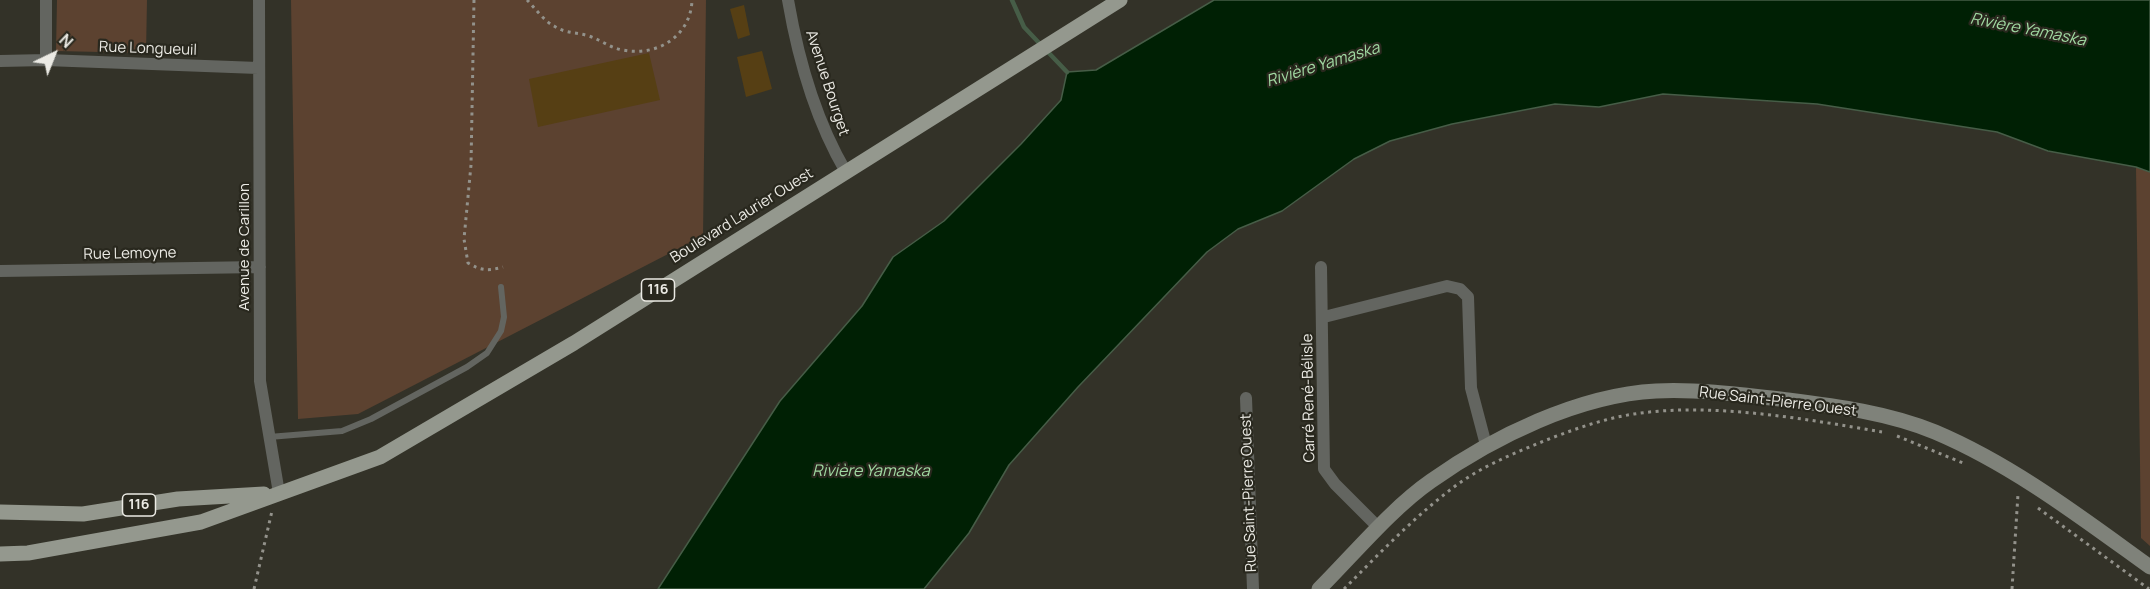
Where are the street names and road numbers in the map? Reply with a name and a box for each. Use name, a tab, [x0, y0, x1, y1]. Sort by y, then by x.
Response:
street label: Avenue Bourget	[801, 28, 853, 138]
street label: Rue Longueuil	[99, 38, 197, 60]
street label: Boulevard Laurier Ouest	[667, 165, 817, 267]
street label: Avenue de Carillon	[236, 183, 254, 311]
street label: Rue Lemoyne	[83, 244, 177, 264]
road number: 116	[642, 279, 674, 301]
street label: Carré René-Bélisle	[1299, 333, 1319, 463]
street label: Rue Saint-Pierre Ouest	[1698, 383, 1858, 421]
street label: Rue Saint-Pierre Ouest	[1237, 413, 1261, 573]
road number: 116	[122, 494, 156, 516]

